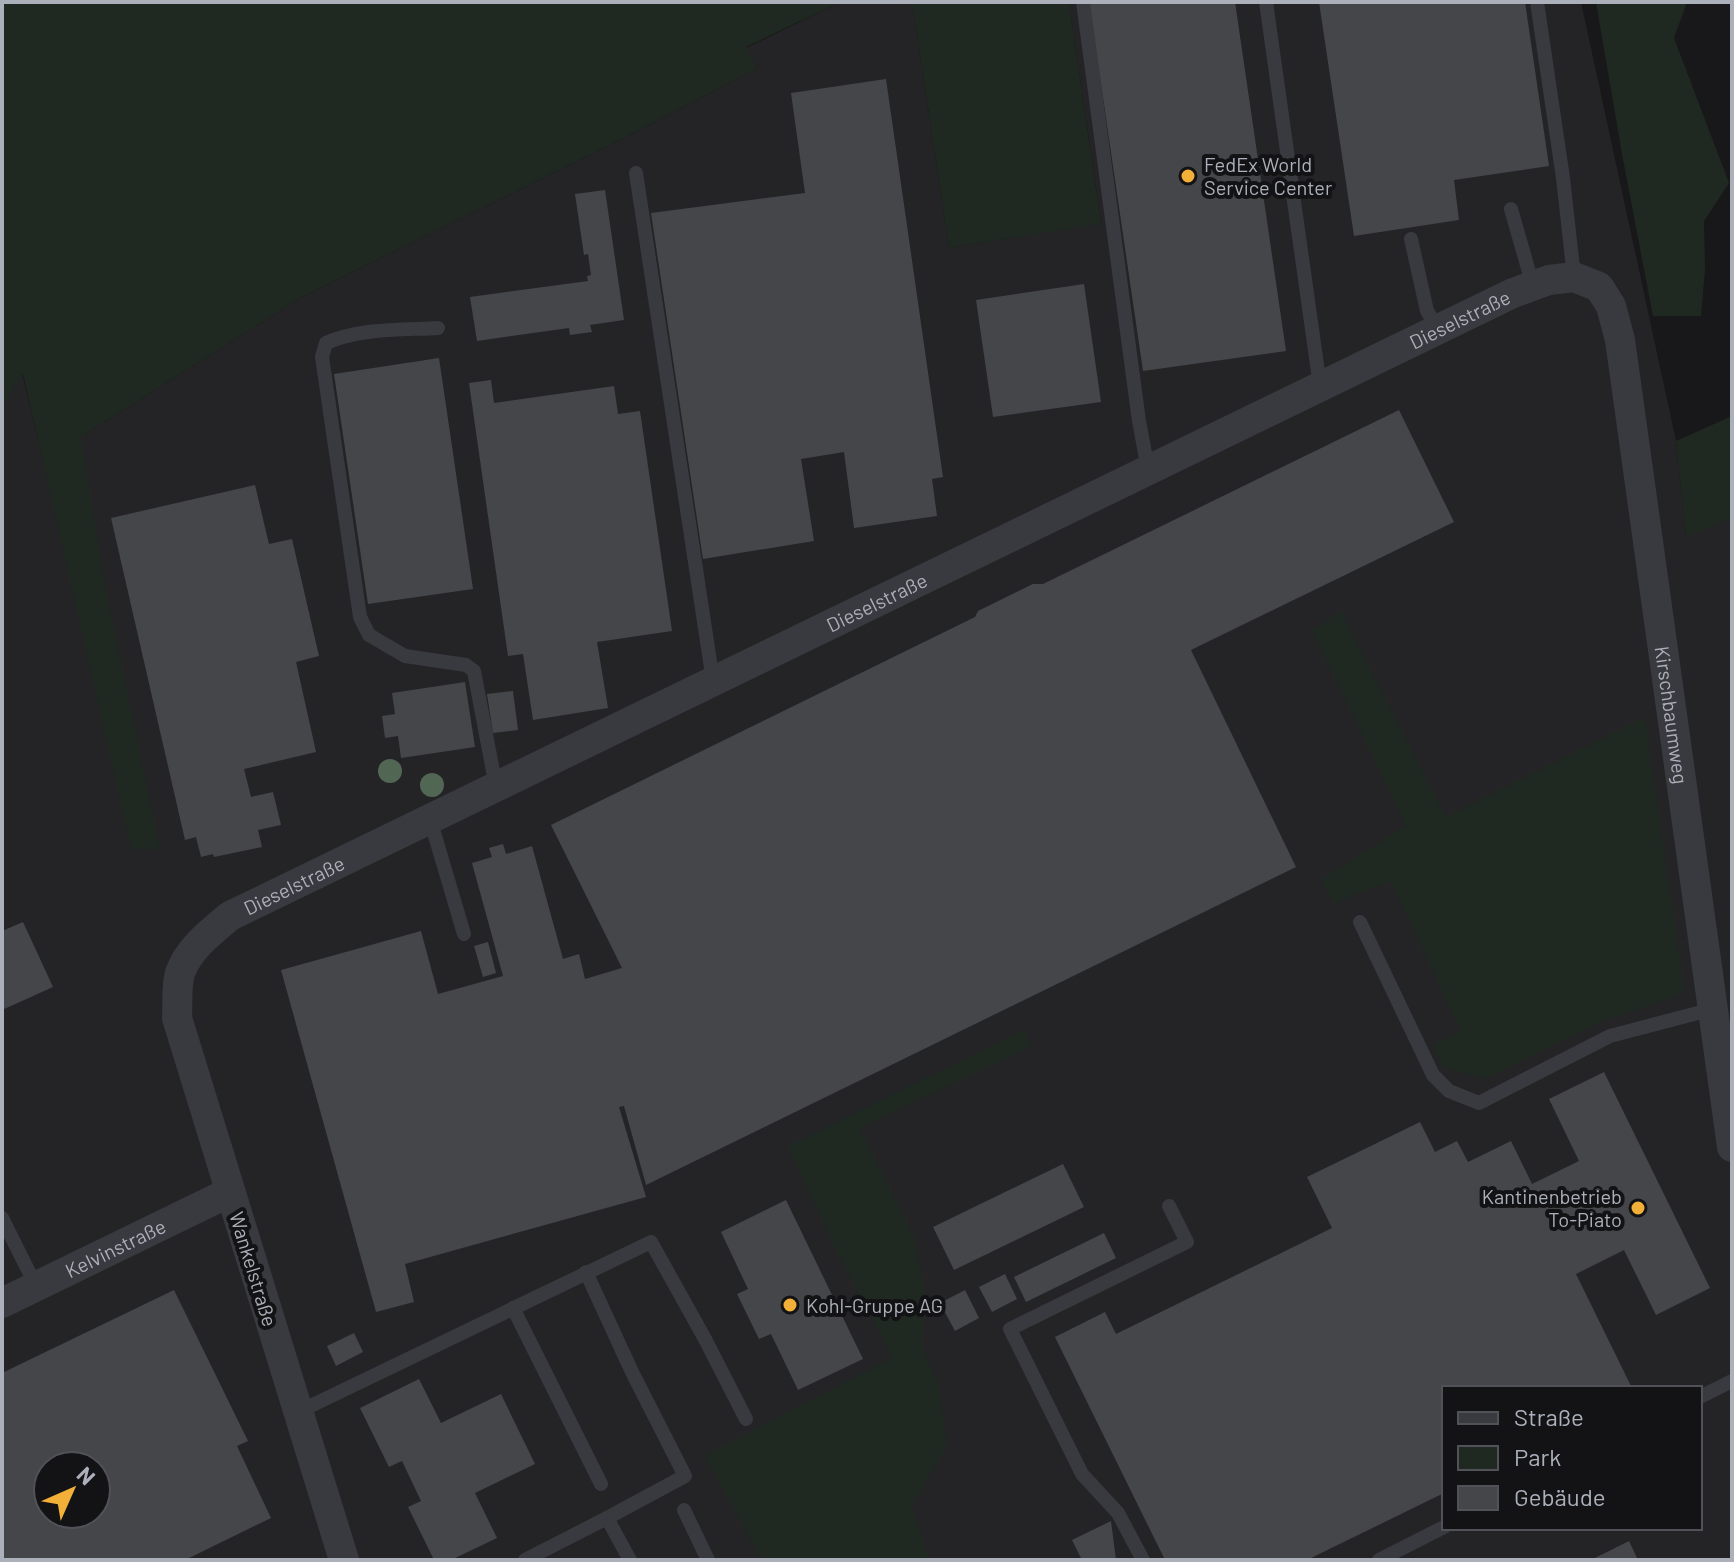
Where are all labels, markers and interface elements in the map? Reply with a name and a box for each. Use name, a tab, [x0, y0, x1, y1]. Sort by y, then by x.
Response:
place label: FedEx World Service Center	[1204, 152, 1332, 199]
marker: FedEx World Service Center	[1179, 167, 1197, 185]
street label: Dieselstraße	[1405, 284, 1514, 354]
street label: Dieselstraße	[822, 567, 931, 637]
street label: Kirschbaumweg	[1651, 644, 1693, 786]
street label: Dieselstraße	[239, 850, 348, 920]
place label: Kantinenbetrieb To-Piato	[1482, 1184, 1622, 1231]
marker: Kantinenbetrieb To-Piato	[1629, 1199, 1647, 1217]
street label: Wankelstraße	[225, 1209, 283, 1329]
street label: Kelvinstraße	[61, 1213, 169, 1282]
place label: Kohl-Gruppe AG	[806, 1293, 943, 1317]
marker: Kohl-Gruppe AG	[781, 1296, 799, 1314]
legend	[1442, 1386, 1702, 1530]
text: Straße	[1514, 1402, 1584, 1431]
text: Park	[1514, 1442, 1561, 1471]
north arrow	[32, 1450, 112, 1530]
text: N	[72, 1461, 101, 1490]
text: Gebäude	[1514, 1482, 1606, 1511]

